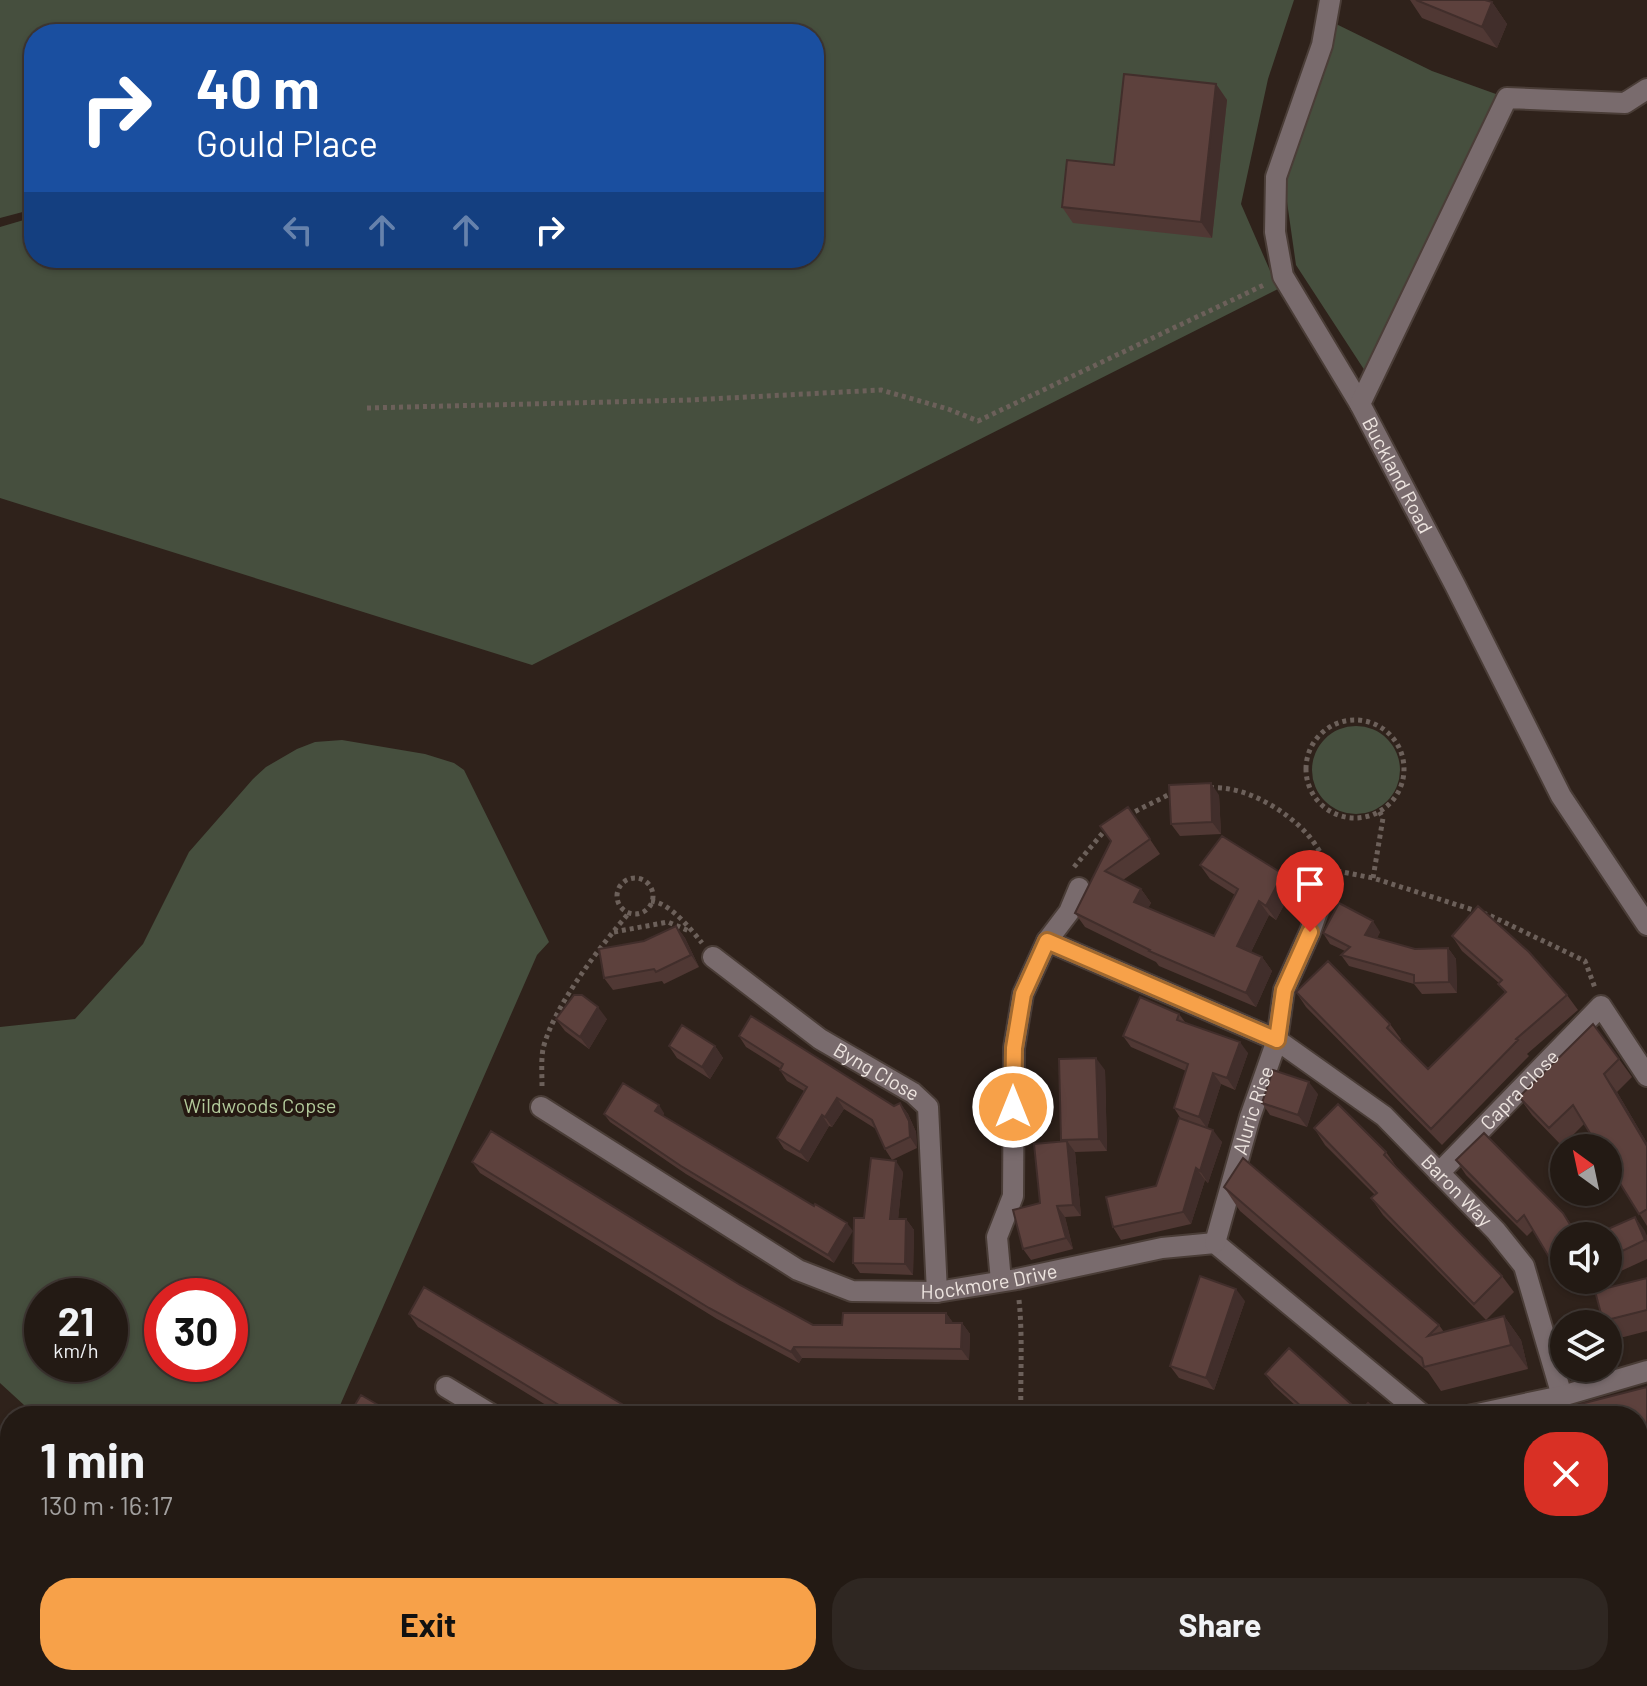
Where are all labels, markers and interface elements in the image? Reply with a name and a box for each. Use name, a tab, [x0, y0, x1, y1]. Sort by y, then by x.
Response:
text: 40 m	[196, 53, 320, 120]
icon: right	[64, 56, 168, 160]
text: Gould Place	[196, 121, 378, 164]
icon: left	[276, 208, 320, 252]
icon: ahead	[360, 208, 404, 252]
icon: ahead	[444, 208, 488, 252]
icon: right	[528, 208, 572, 252]
street label: Buckland Road	[1358, 412, 1439, 537]
pin	[1276, 850, 1344, 932]
icon: arrive	[1288, 862, 1332, 906]
street label: Byng Close	[830, 1037, 924, 1105]
street label: Capra Close	[1475, 1044, 1563, 1134]
street label: Aluric Rise	[1227, 1062, 1278, 1157]
position arrow	[971, 1065, 1055, 1149]
park label: Wildwoods Copse	[184, 1093, 336, 1117]
north arrow	[1550, 1134, 1622, 1206]
map controls	[1550, 1134, 1622, 1382]
street label: Baron Way	[1417, 1149, 1498, 1231]
button: sound	[1550, 1222, 1622, 1294]
street label: Hockmore Drive	[920, 1258, 1059, 1303]
speed limit sign: 30	[144, 1278, 248, 1382]
text: 21	[58, 1296, 94, 1344]
button: layers	[1550, 1310, 1622, 1382]
text: km/h	[53, 1338, 99, 1362]
text: 1 min	[40, 1430, 145, 1488]
button: close	[1524, 1432, 1608, 1516]
text: 130 m · 16:17	[40, 1489, 172, 1520]
button: Exit	[40, 1578, 816, 1670]
button: Share	[832, 1578, 1608, 1670]

